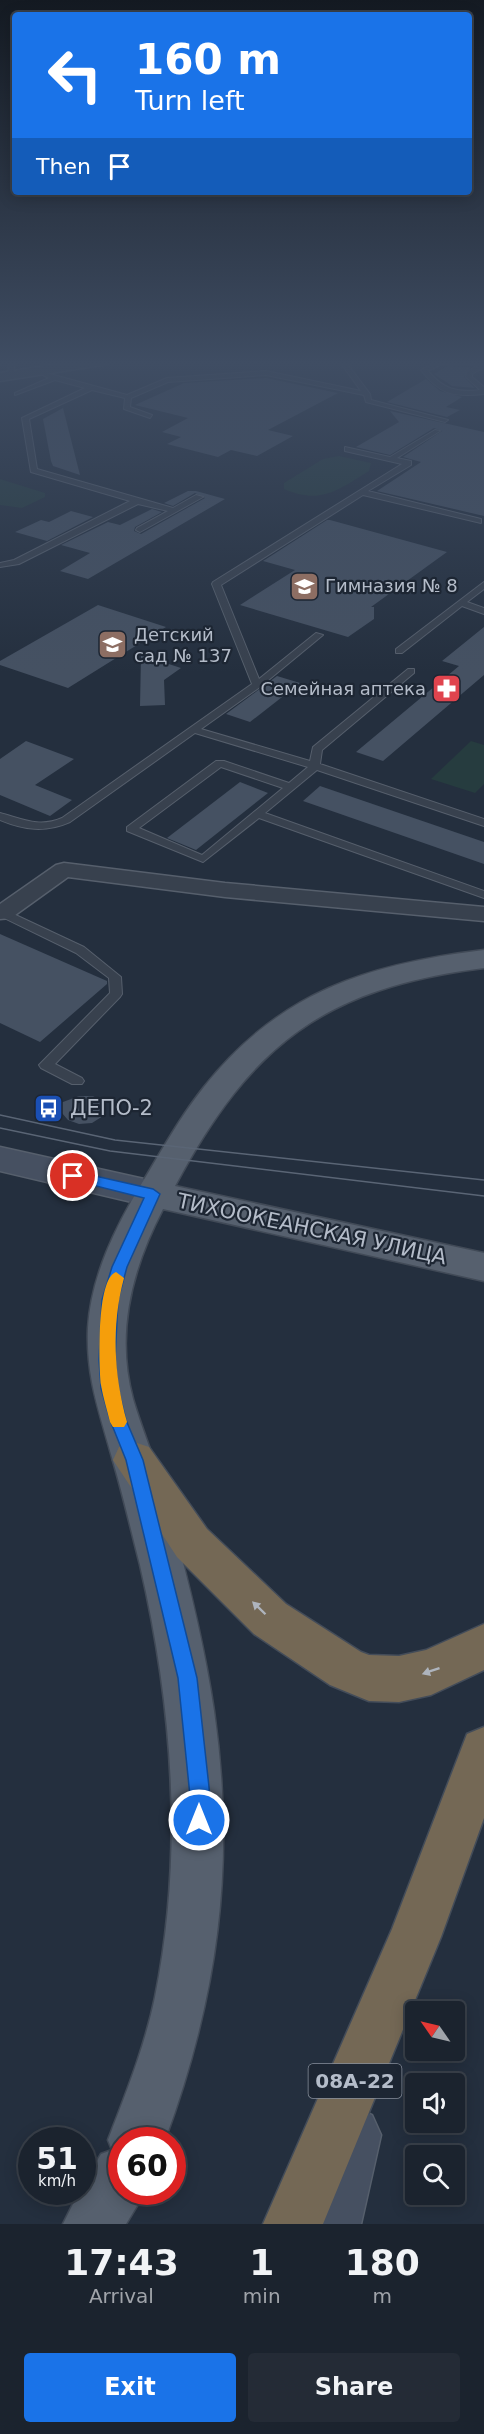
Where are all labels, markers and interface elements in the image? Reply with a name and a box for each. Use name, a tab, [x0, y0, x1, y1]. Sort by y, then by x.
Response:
text: 160 m	[135, 35, 281, 84]
icon: left	[36, 36, 114, 114]
text: Turn left	[135, 85, 245, 116]
icon: arrive	[103, 150, 136, 183]
text: Then	[36, 154, 91, 179]
school or university icon: Гимназия № 8	[288, 570, 320, 602]
place label: Гимназия № 8	[325, 575, 458, 596]
place label: Детский сад № 137	[134, 624, 232, 666]
school or university icon: Детский сад № 137	[97, 629, 129, 661]
pharmacy icon: Семейная аптека	[431, 673, 463, 705]
place label: Семейная аптека	[260, 678, 426, 699]
bus stop icon: ДЕПО-2	[33, 1092, 65, 1124]
place label: ДЕПО-2	[70, 1096, 153, 1120]
pin	[47, 1150, 98, 1201]
icon: arrive	[56, 1159, 89, 1192]
street label: ТИХООКЕАНСКАЯ УЛИЦА	[174, 1189, 449, 1269]
one-way arrow	[251, 1601, 266, 1615]
one-way arrow	[422, 1666, 440, 1676]
position arrow	[167, 1788, 231, 1852]
north arrow	[405, 2001, 465, 2061]
map controls	[405, 2001, 465, 2205]
road number: 08А-22	[308, 2064, 401, 2098]
button: sound	[405, 2073, 465, 2133]
speed limit sign: 60	[108, 2127, 186, 2205]
text: 51	[36, 2141, 78, 2176]
button: search	[405, 2145, 465, 2205]
text: km/h	[38, 2172, 76, 2190]
text: 17:43	[64, 2242, 179, 2283]
text: 1	[249, 2242, 274, 2283]
text: 180	[345, 2242, 420, 2283]
text: Arrival	[89, 2284, 154, 2308]
text: min	[243, 2284, 281, 2308]
text: m	[373, 2284, 392, 2308]
button: Exit	[24, 2353, 236, 2422]
button: Share	[248, 2353, 460, 2422]

